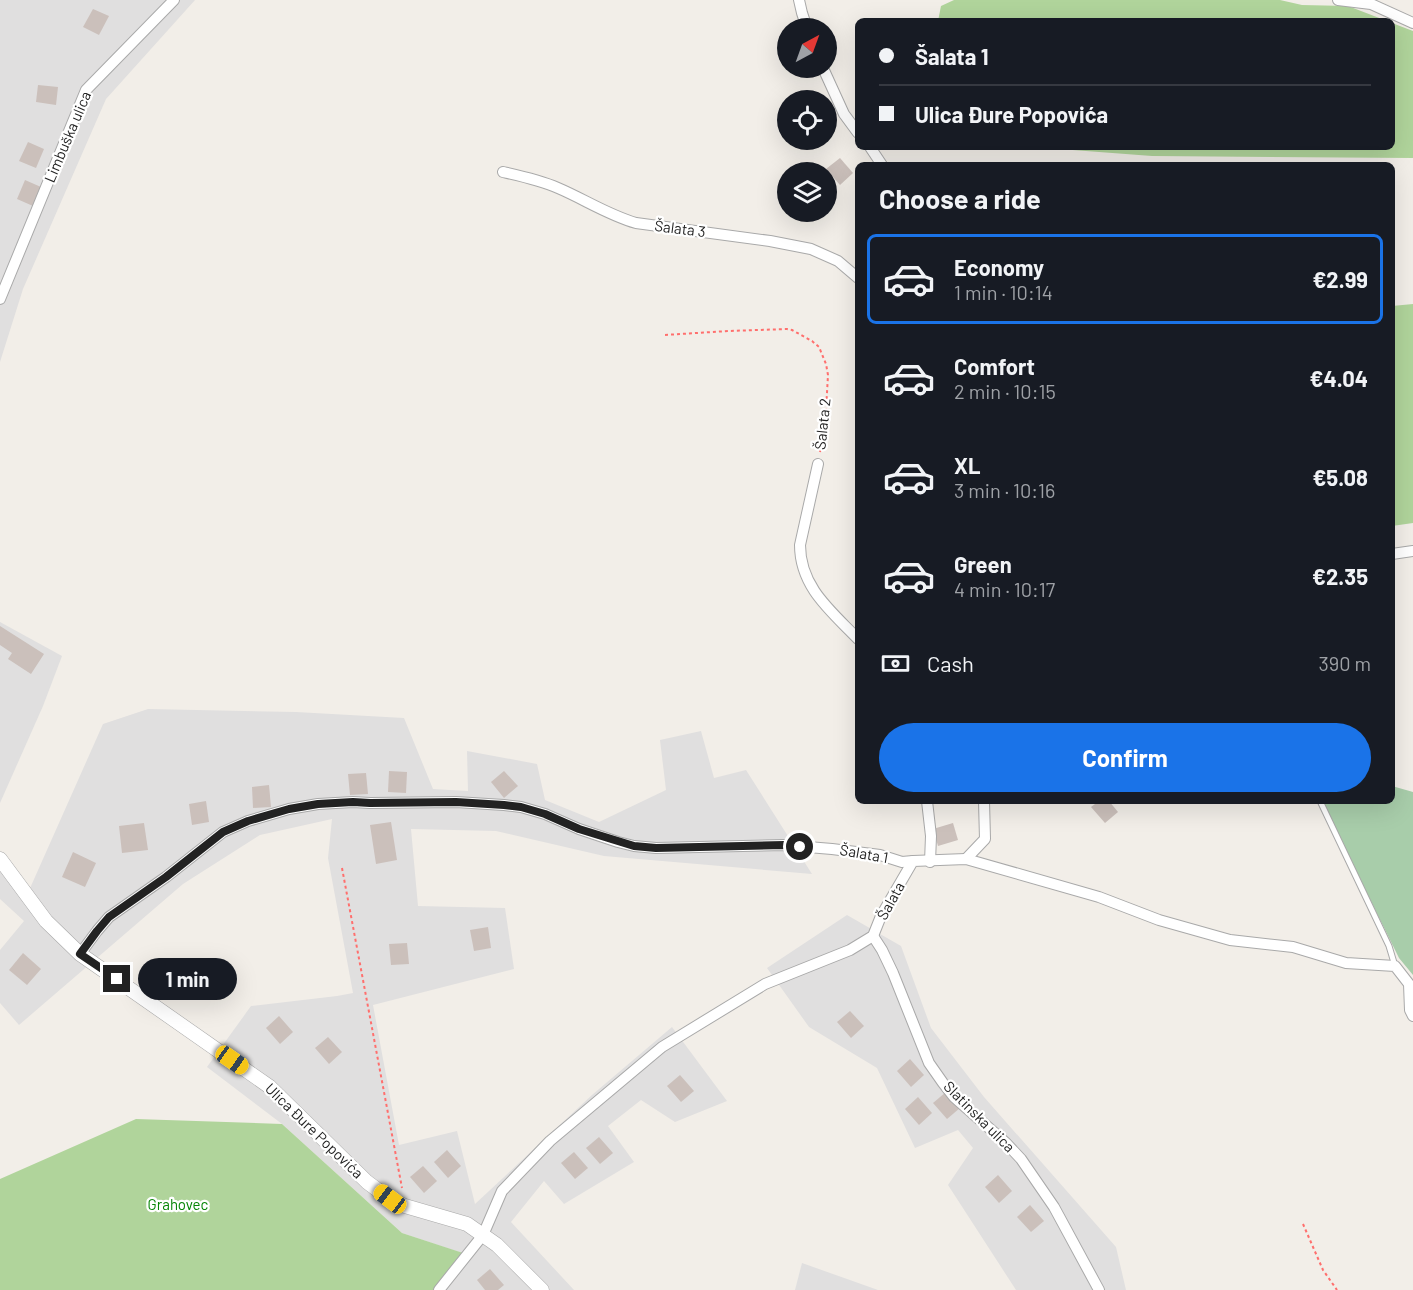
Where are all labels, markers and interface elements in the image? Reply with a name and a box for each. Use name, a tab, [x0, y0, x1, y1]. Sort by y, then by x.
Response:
north arrow	[777, 18, 837, 78]
map controls	[777, 18, 837, 222]
text: Šalata 1	[915, 43, 988, 69]
street label: Limbuška ulica	[40, 88, 94, 185]
button: locate	[777, 90, 837, 150]
text: Ulica Đure Popovića	[915, 101, 1108, 127]
button: layers	[777, 162, 837, 222]
text: Choose a ride	[879, 182, 1041, 214]
street label: Šalata 3	[654, 216, 707, 240]
icon: car	[882, 252, 936, 306]
text: Economy	[954, 254, 1044, 280]
text: €2.99	[1312, 266, 1368, 292]
text: 1 min · 10:14	[954, 280, 1053, 304]
icon: car	[882, 351, 936, 405]
text: Comfort	[954, 353, 1035, 379]
text: €4.04	[1310, 365, 1368, 391]
text: 2 min · 10:15	[954, 379, 1056, 403]
street label: Šalata 2	[810, 397, 834, 451]
icon: car	[882, 450, 936, 504]
text: XL	[954, 452, 980, 478]
text: €5.08	[1312, 464, 1368, 490]
text: 3 min · 10:16	[954, 478, 1055, 502]
icon: car	[882, 549, 936, 603]
text: Green	[954, 551, 1012, 577]
text: €2.35	[1312, 563, 1368, 589]
text: 4 min · 10:17	[954, 577, 1055, 601]
icon: cash	[879, 647, 912, 680]
text: Cash	[927, 650, 974, 676]
text: 390 m	[1318, 651, 1371, 675]
button: Confirm	[879, 723, 1371, 792]
route start	[786, 833, 813, 860]
street label: Šalata 1	[839, 840, 890, 866]
street label: Šalata	[872, 878, 908, 923]
callout: 1 min	[138, 958, 237, 1000]
route end	[103, 965, 130, 992]
text: 1 min	[166, 967, 209, 991]
car	[212, 1042, 252, 1078]
street label: Slatinska ulica	[940, 1077, 1019, 1156]
street label: Ulica Đure Popovića	[262, 1079, 367, 1182]
car	[370, 1181, 410, 1217]
park label: Grahovec	[148, 1195, 209, 1213]

